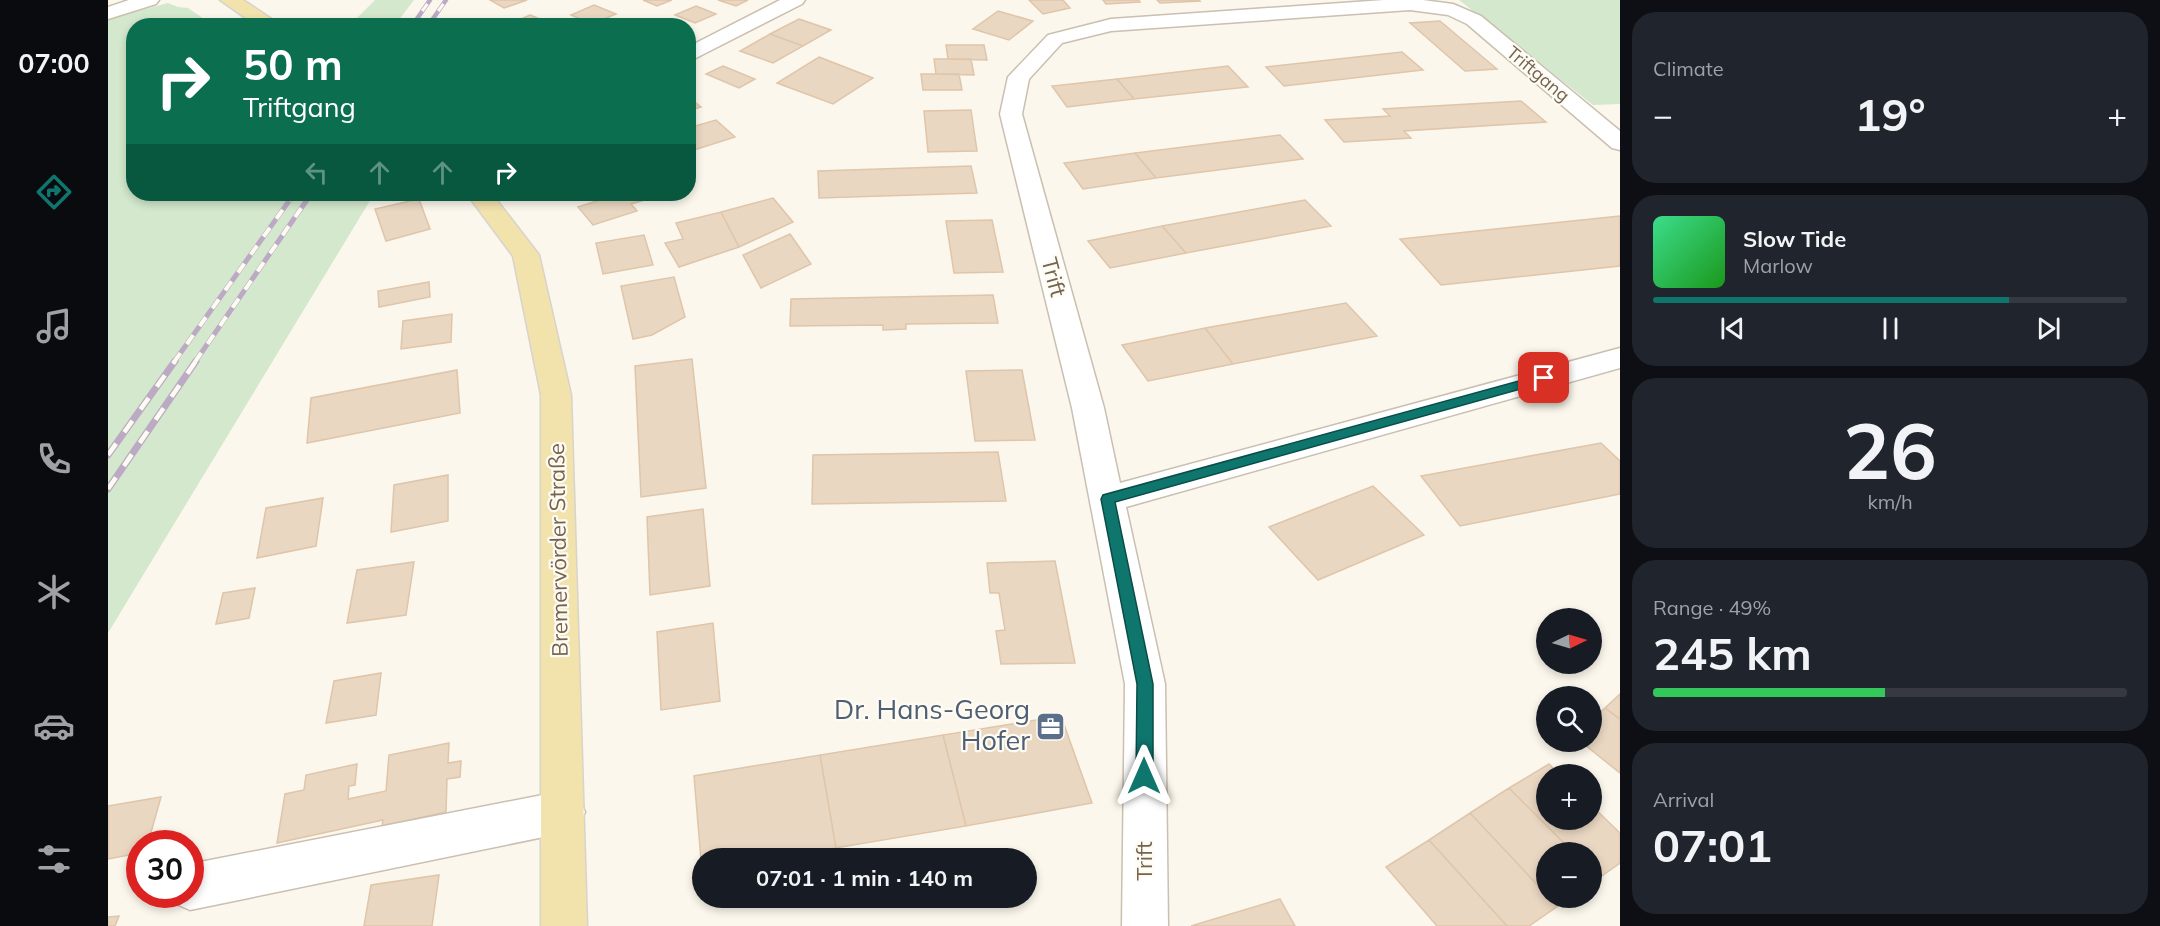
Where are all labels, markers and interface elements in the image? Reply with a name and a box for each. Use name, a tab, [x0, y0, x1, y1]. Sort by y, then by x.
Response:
text: 50 m	[243, 38, 343, 91]
street label: Triftgang	[1502, 41, 1575, 107]
icon: right	[144, 42, 222, 120]
text: 07:00	[18, 46, 90, 80]
text: Climate	[1653, 56, 1724, 81]
text: 19°	[1854, 86, 1926, 142]
text: Triftgang	[243, 90, 356, 124]
text: −	[1653, 94, 1673, 135]
text: +	[2107, 94, 2127, 135]
icon: left	[300, 156, 333, 189]
icon: ahead	[363, 156, 396, 189]
icon: ahead	[426, 156, 459, 189]
icon: right	[489, 156, 522, 189]
icon: directions	[33, 171, 75, 213]
text: Slow Tide	[1743, 225, 1846, 253]
text: Marlow	[1743, 253, 1813, 278]
street label: Trift	[1035, 254, 1073, 300]
icon: music	[33, 305, 75, 347]
icon: previous	[1716, 312, 1749, 345]
icon: pause	[1874, 312, 1907, 345]
icon: next	[2032, 312, 2065, 345]
pin	[1518, 352, 1569, 403]
icon: arrive	[1527, 361, 1560, 394]
text: 26	[1843, 401, 1937, 499]
icon: phone	[33, 438, 75, 480]
street label: Bremervörder Straße	[542, 443, 574, 657]
text: km/h	[1867, 489, 1913, 514]
icon: climate	[33, 571, 75, 613]
text: Range · 49%	[1653, 595, 1771, 620]
north arrow	[1536, 608, 1602, 674]
map controls	[1536, 608, 1602, 908]
text: 245 km	[1653, 625, 1812, 681]
button: search	[1536, 686, 1602, 752]
place label: Dr. Hans-Georg Hofer	[834, 692, 1030, 757]
icon: car	[33, 705, 75, 747]
office icon: Dr. Hans-Georg Hofer	[1035, 710, 1067, 742]
position arrow	[1112, 744, 1176, 808]
button: +	[1536, 764, 1602, 830]
text: Arrival	[1653, 787, 1714, 812]
text: 07:01	[1653, 817, 1772, 873]
speed limit sign: 30	[126, 830, 204, 908]
icon: filters	[33, 838, 75, 880]
street label: Trift	[1130, 841, 1158, 881]
button: −	[1536, 842, 1602, 908]
text: 07:01 · 1 min · 140 m	[756, 864, 973, 892]

